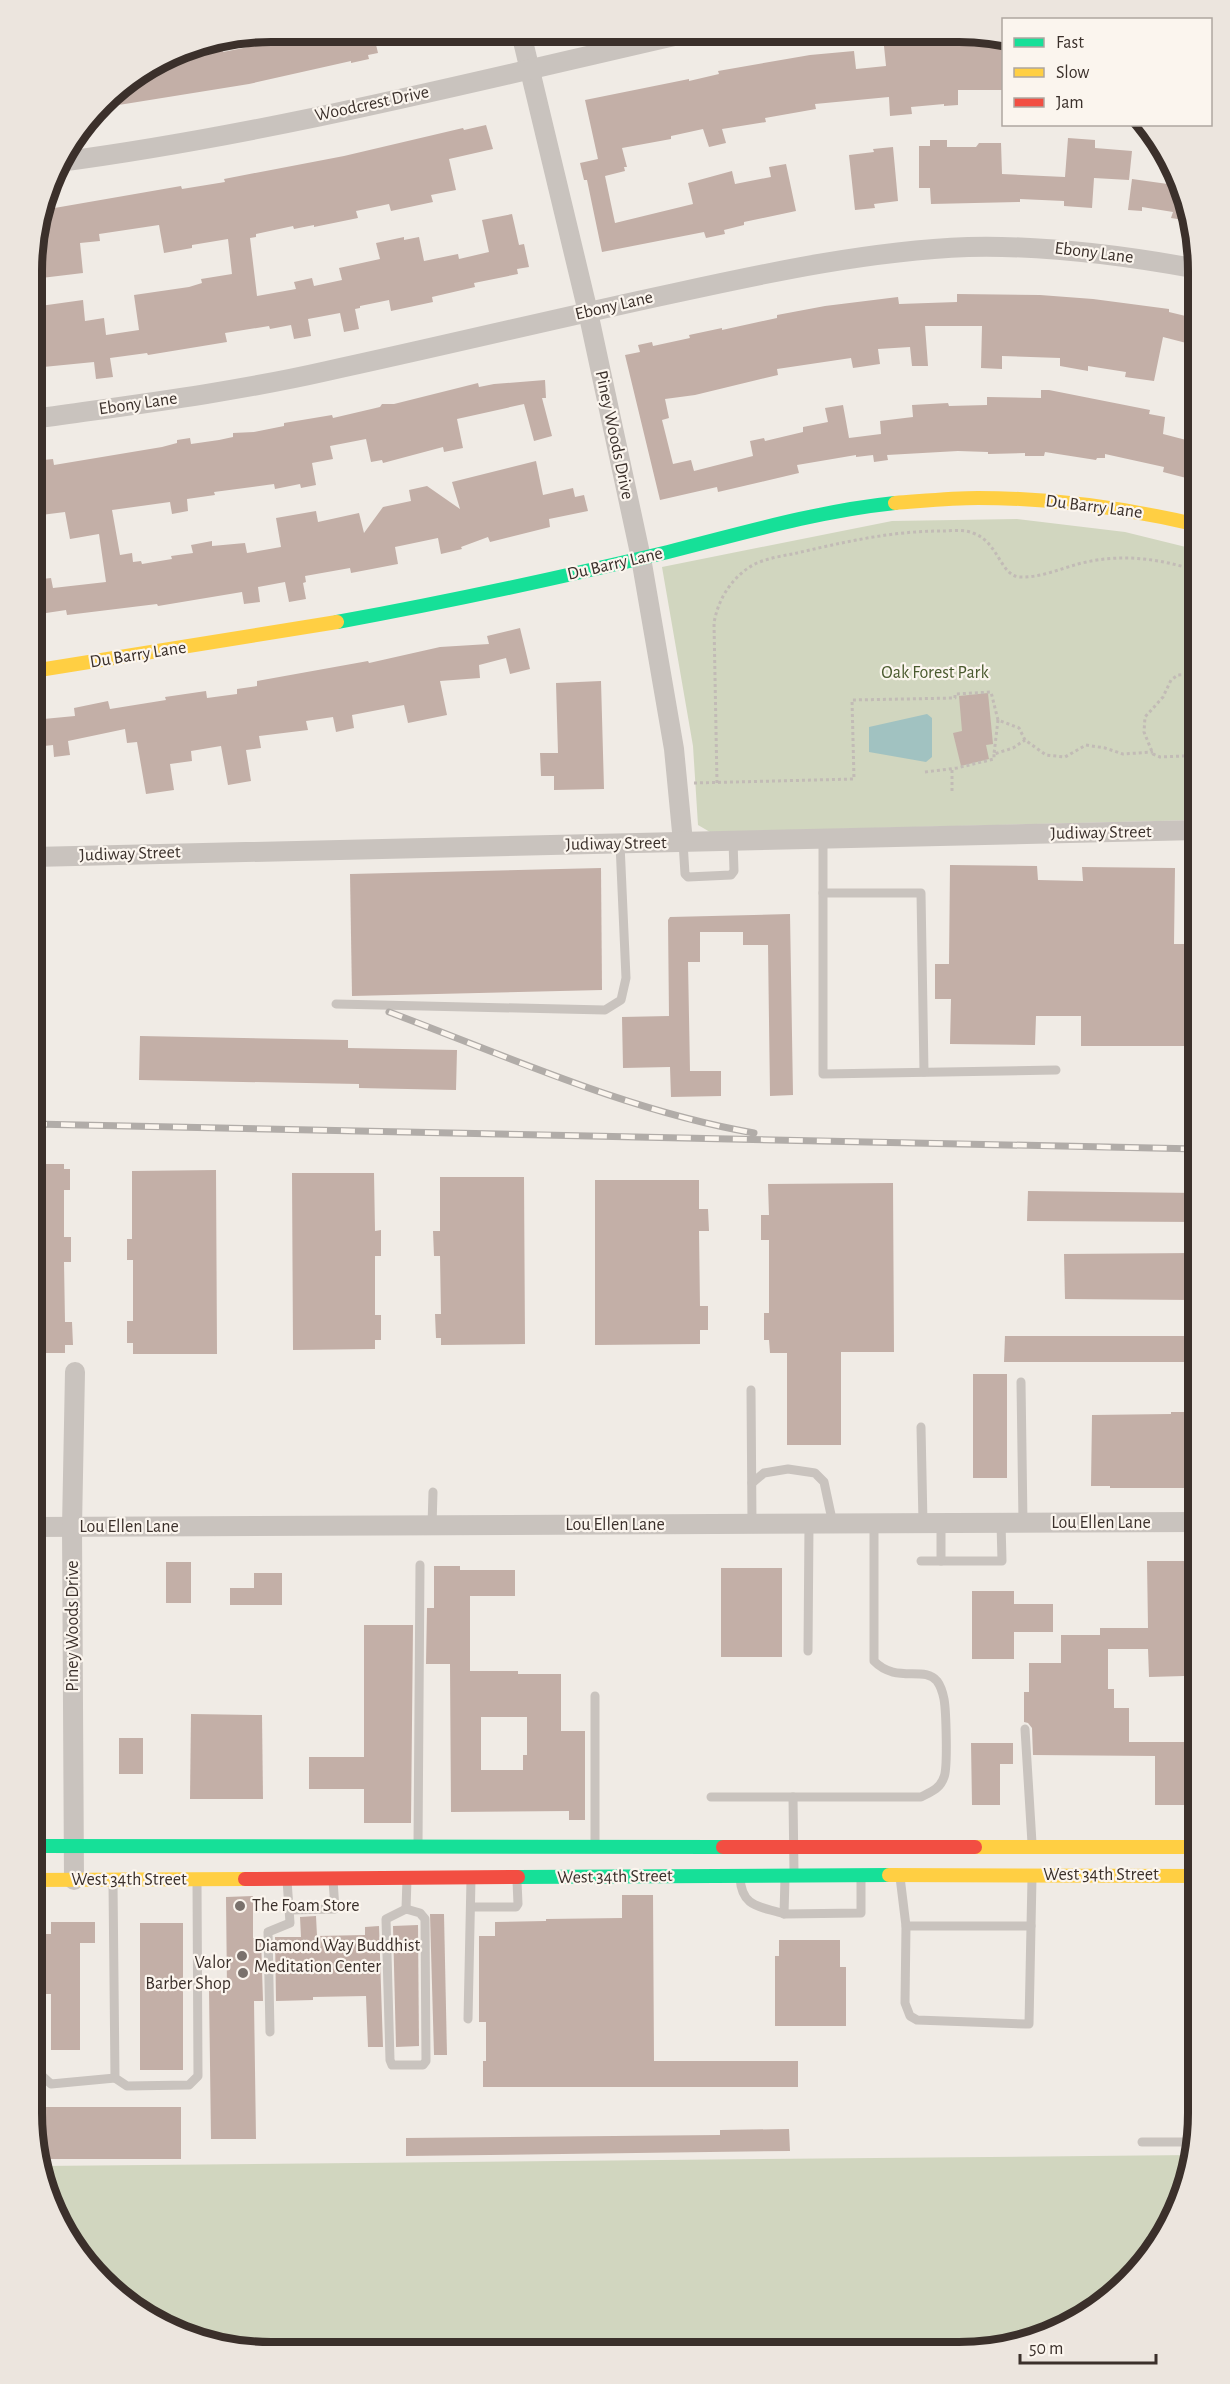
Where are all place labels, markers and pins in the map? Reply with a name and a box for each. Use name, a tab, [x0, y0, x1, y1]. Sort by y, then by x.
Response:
place label: The Foam Store	[252, 1897, 360, 1915]
marker: The Foam Store	[233, 1899, 247, 1913]
place label: Diamond Way Buddhist Meditation Center	[254, 1937, 420, 1976]
marker: Diamond Way Buddhist Meditation Center	[235, 1949, 249, 1963]
place label: Valor Barber Shop	[145, 1954, 231, 1993]
marker: Valor Barber Shop	[236, 1966, 250, 1980]

